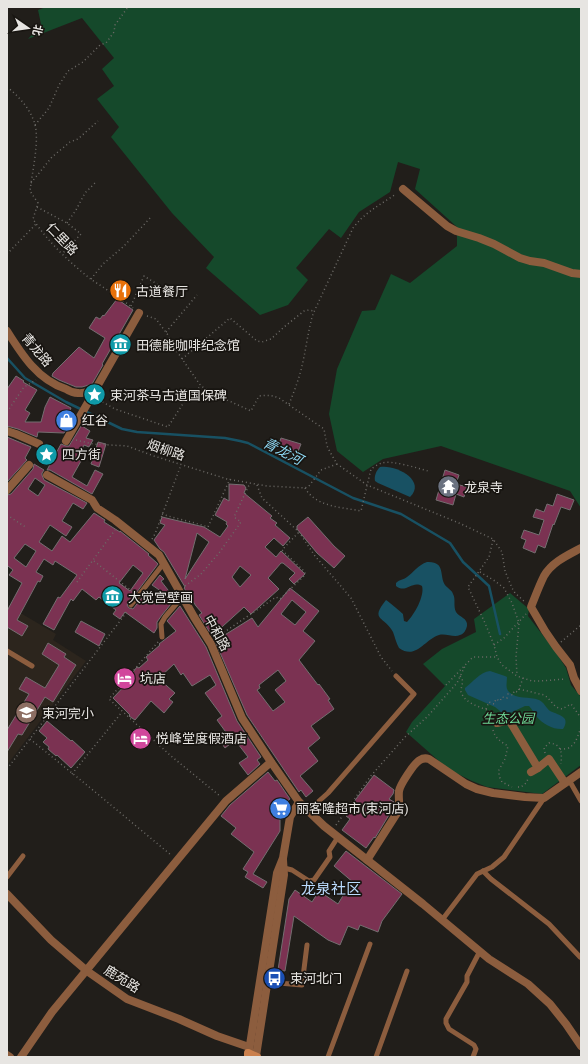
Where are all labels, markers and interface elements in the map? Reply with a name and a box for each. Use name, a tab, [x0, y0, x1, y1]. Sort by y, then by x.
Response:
north arrow	[8, 8, 48, 48]
text: 北	[31, 24, 45, 37]
street label: 仁里路	[43, 220, 81, 258]
restaurant icon: 古道餐厅	[108, 278, 134, 304]
place label: 古道餐厅	[136, 284, 188, 299]
street label: 青龙路	[19, 330, 55, 370]
museum icon: 田德能咖啡纪念馆	[108, 332, 134, 358]
place label: 田德能咖啡纪念馆	[136, 338, 240, 353]
place icon: 束河茶马古道国保碑	[81, 382, 107, 408]
place label: 束河茶马古道国保碑	[110, 388, 227, 403]
shop icon: 红谷	[54, 407, 80, 433]
place label: 红谷	[82, 413, 108, 428]
water label: 青龙河	[261, 434, 308, 469]
street label: 烟柳路	[145, 437, 187, 463]
place icon: 四方街	[33, 441, 59, 467]
place label: 四方街	[62, 447, 101, 462]
temple icon: 龙泉寺	[435, 474, 461, 500]
place label: 龙泉寺	[464, 480, 503, 495]
museum icon: 大觉宫壁画	[99, 584, 125, 610]
place label: 大觉宫壁画	[128, 590, 193, 605]
street label: 中和路	[201, 612, 233, 654]
hotel icon: 坑店	[111, 665, 137, 691]
place label: 坑店	[140, 671, 166, 686]
school or university icon: 束河完小	[14, 700, 40, 726]
place label: 束河完小	[42, 706, 94, 721]
park label: 生态公园	[482, 711, 536, 726]
hotel icon: 悦峰堂度假酒店	[128, 725, 154, 751]
place label: 悦峰堂度假酒店	[156, 731, 247, 746]
supermarket icon: 丽客隆超市(束河店)	[268, 795, 294, 821]
place label: 丽客隆超市(束河店)	[296, 801, 409, 817]
district label: 龙泉社区	[301, 880, 361, 897]
street label: 鹿苑路	[101, 962, 143, 996]
bus stop icon: 束河北门	[261, 965, 287, 991]
place label: 束河北门	[290, 971, 342, 986]

